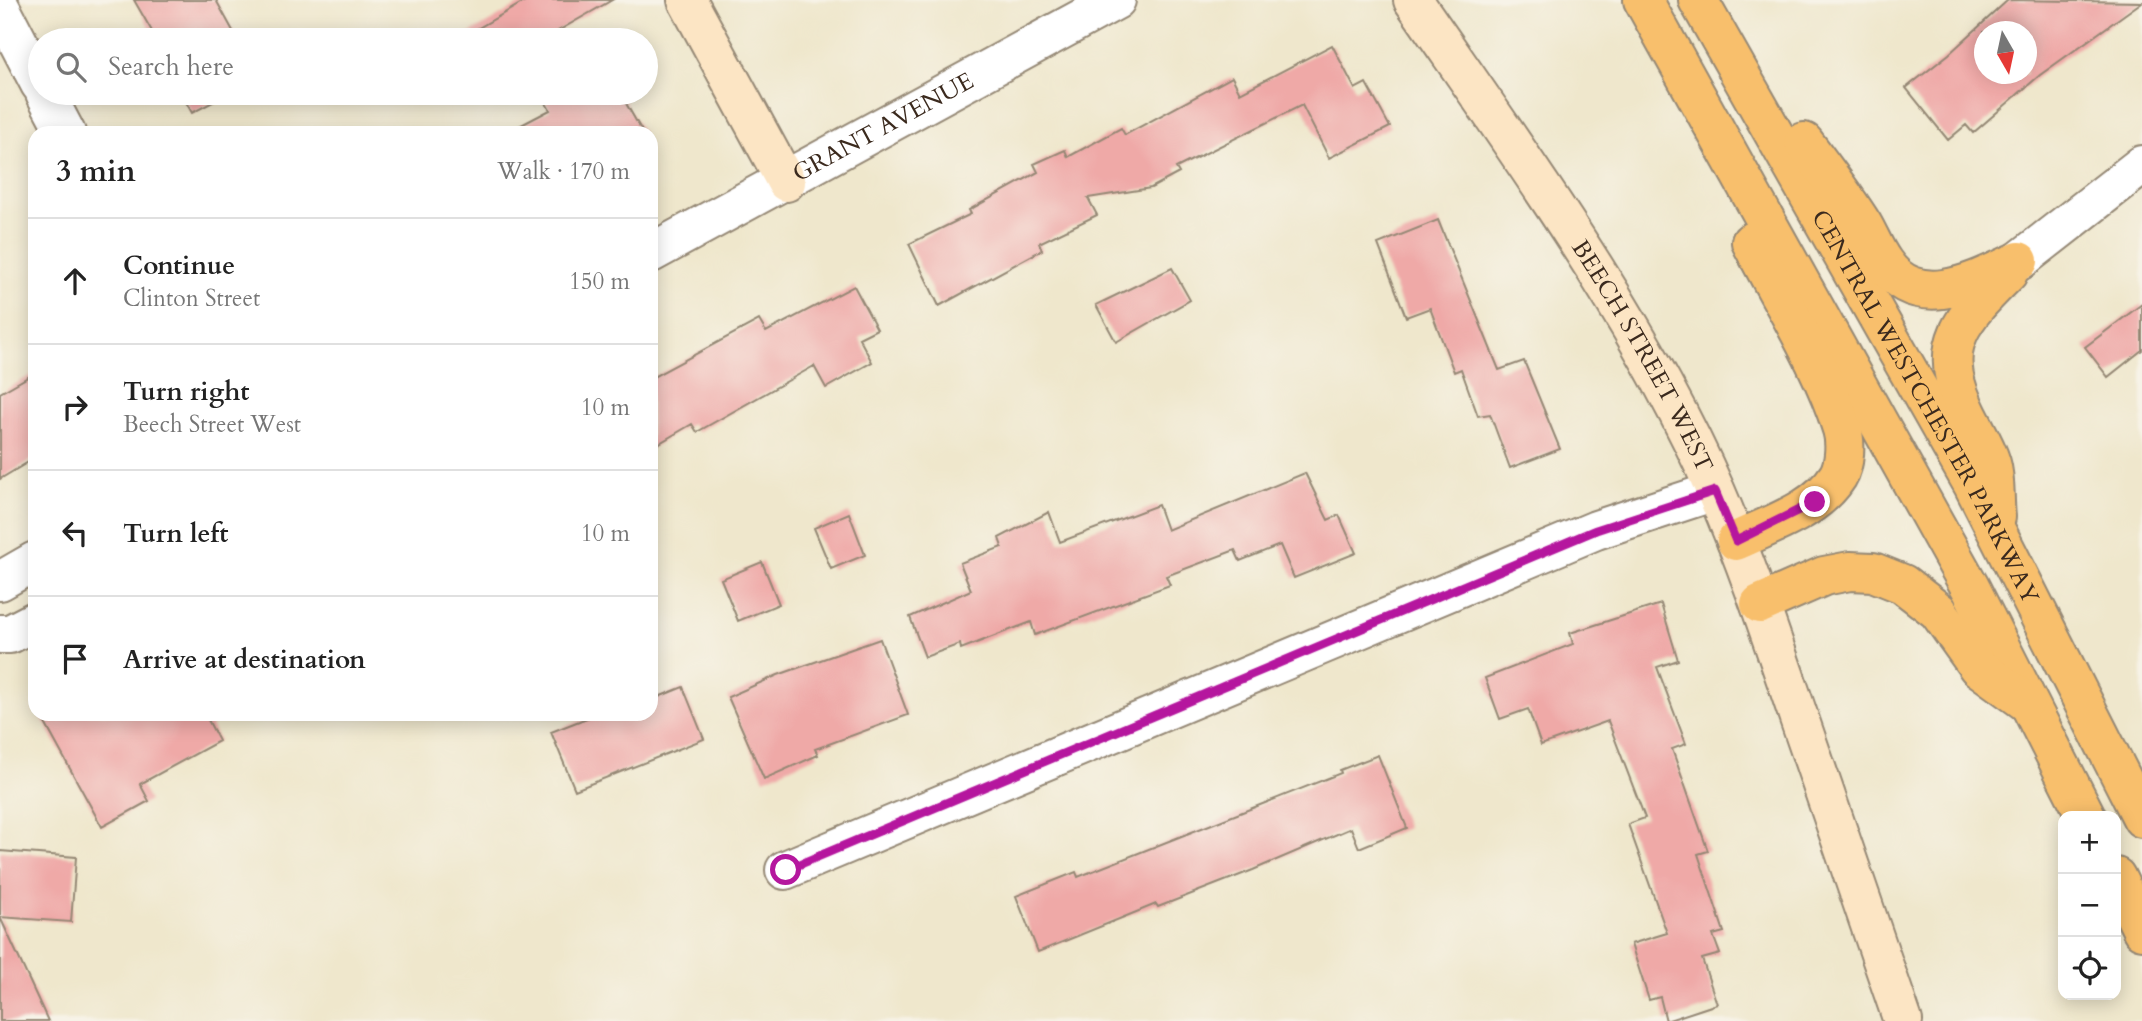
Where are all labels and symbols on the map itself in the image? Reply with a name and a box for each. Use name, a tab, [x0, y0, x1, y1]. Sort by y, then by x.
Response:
north arrow	[1974, 21, 2037, 84]
street label: GRANT AVENUE	[786, 64, 979, 190]
street label: CENTRAL WESTCHESTER PARKWAY	[1804, 204, 2047, 609]
street label: BEECH STREET WEST	[1564, 233, 1721, 477]
route end	[1799, 486, 1830, 517]
route start	[770, 854, 801, 885]

